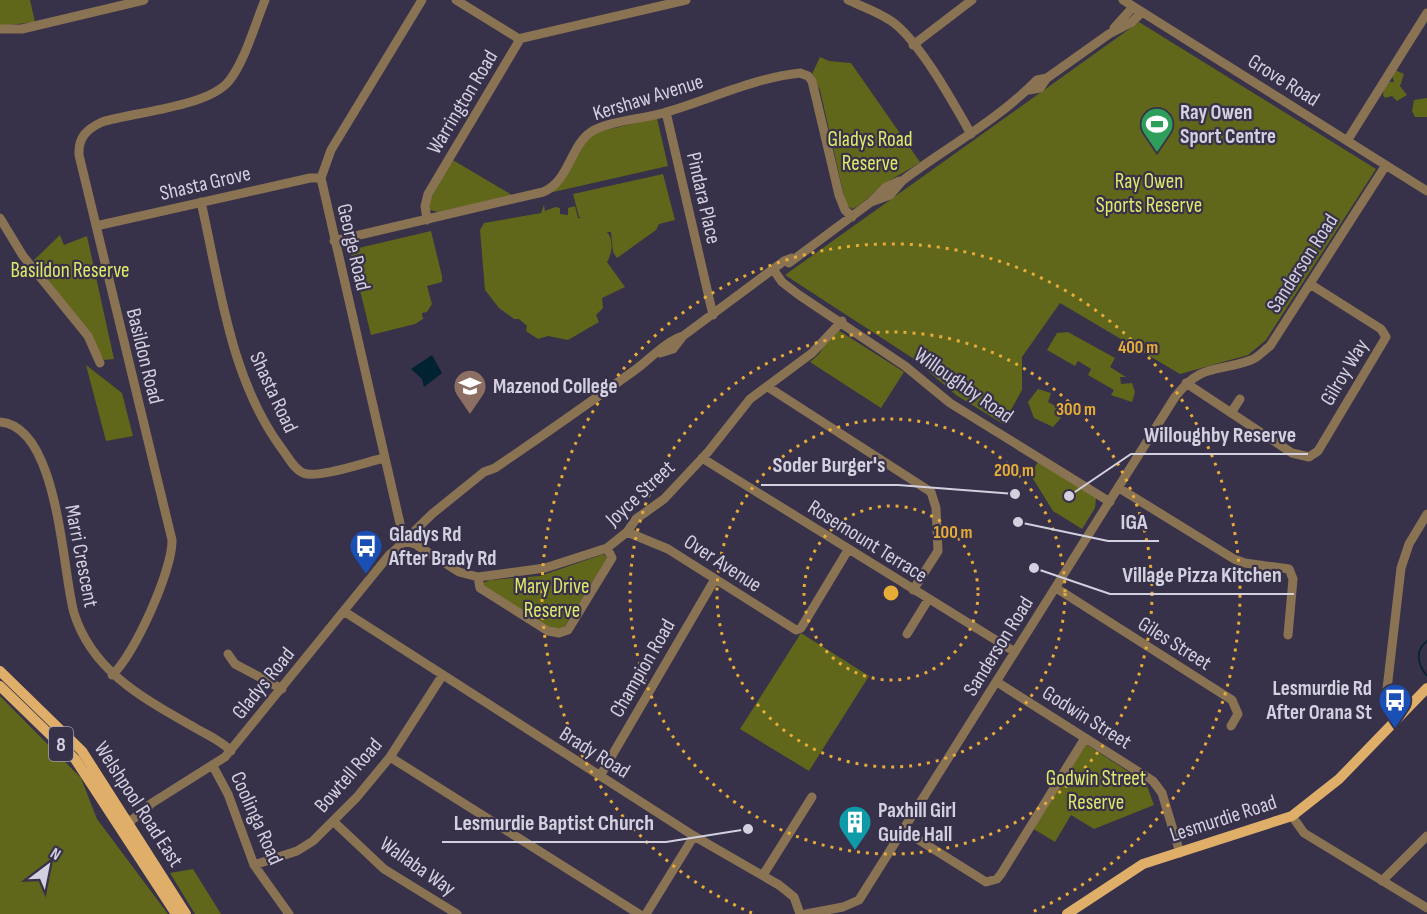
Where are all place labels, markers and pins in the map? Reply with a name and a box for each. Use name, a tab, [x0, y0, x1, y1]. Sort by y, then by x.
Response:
place label: Ray Owen Sport Centre	[1180, 100, 1276, 149]
sports icon: Ray Owen Sport Centre	[1139, 106, 1175, 153]
school or university icon: Mazenod College	[452, 368, 488, 415]
place label: Mazenod College	[493, 374, 618, 399]
callout: Willoughby Reserve	[1131, 414, 1308, 454]
callout: Soder Burger's	[761, 445, 898, 485]
callout: IGA	[1108, 501, 1159, 541]
place label: Gladys Rd After Brady Rd	[388, 522, 496, 571]
bus stop icon: Gladys Rd After Brady Rd	[348, 528, 384, 575]
callout: Village Pizza Kitchen	[1110, 554, 1294, 594]
centre of rings	[881, 583, 901, 603]
place label: Lesmurdie Rd After Orana St	[1266, 676, 1372, 725]
bus stop icon: Lesmurdie Rd After Orana St	[1377, 682, 1413, 729]
place label: Paxhill Girl Guide Hall	[878, 798, 956, 847]
callout: Lesmurdie Baptist Church	[442, 802, 666, 842]
building icon: Paxhill Girl Guide Hall	[837, 804, 873, 851]

